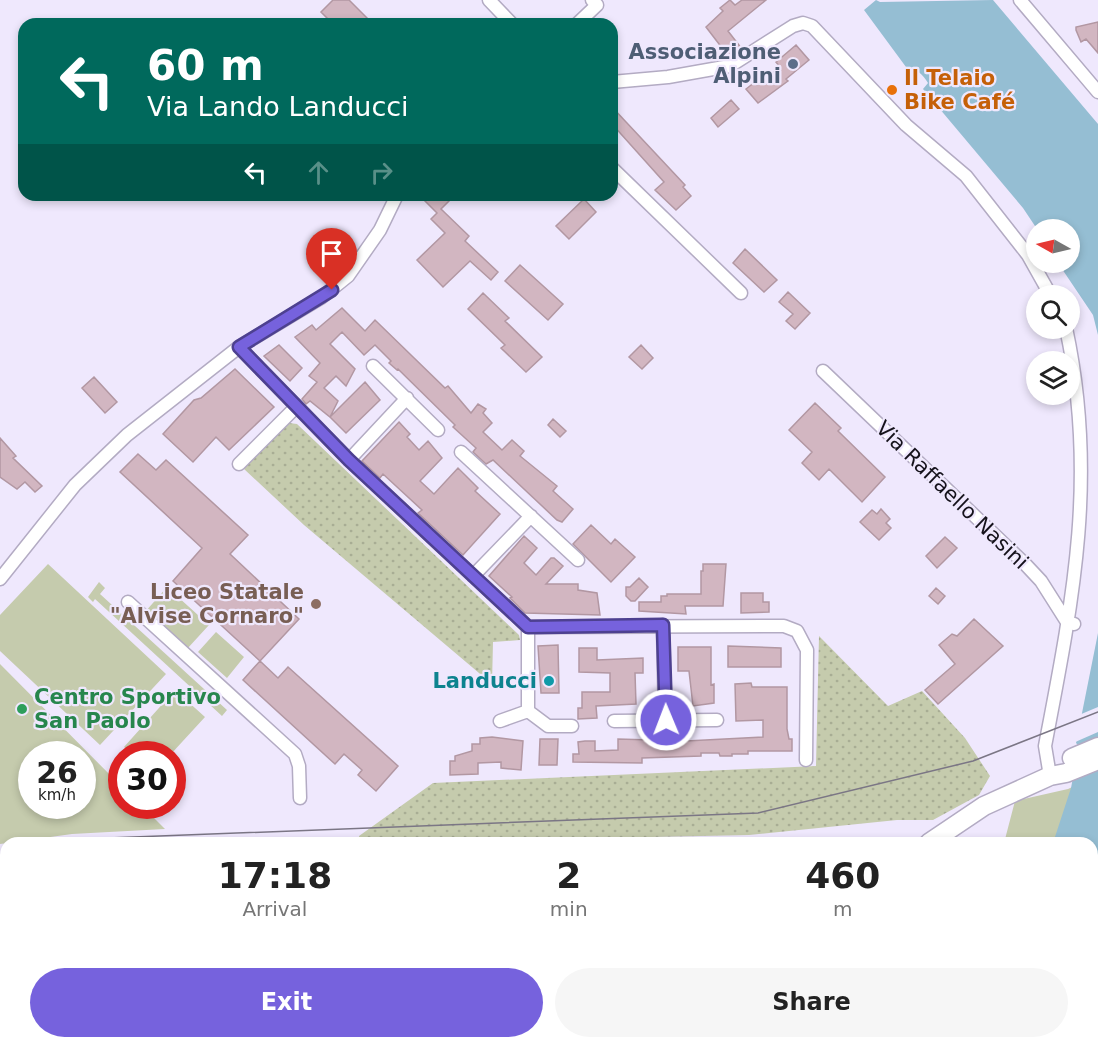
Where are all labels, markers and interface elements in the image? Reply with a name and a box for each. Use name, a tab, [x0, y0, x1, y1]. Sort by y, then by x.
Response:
place label: Associazione Alpini	[628, 40, 781, 88]
text: 60 m	[147, 41, 264, 90]
icon: left	[48, 42, 126, 120]
marker: Associazione Alpini	[786, 57, 800, 71]
place label: Il Telaio Bike Café	[904, 66, 1015, 114]
marker: Il Telaio Bike Café	[885, 83, 899, 97]
text: Via Lando Landucci	[147, 91, 409, 122]
icon: left	[239, 156, 272, 189]
icon: ahead	[302, 156, 335, 189]
icon: right	[365, 156, 398, 189]
north arrow	[1026, 219, 1080, 273]
map controls	[1026, 219, 1080, 405]
pin	[306, 228, 357, 290]
icon: arrive	[315, 237, 348, 270]
button: search	[1026, 285, 1080, 339]
button: layers	[1026, 351, 1080, 405]
street label: Via Raffaello Nasini	[871, 416, 1033, 574]
place label: Liceo Statale "Alvise Cornaro"	[110, 580, 304, 628]
marker: Liceo Statale "Alvise Cornaro"	[309, 597, 323, 611]
place label: Landucci	[432, 669, 537, 693]
marker: Landucci	[542, 674, 556, 688]
place label: Centro Sportivo San Paolo	[34, 685, 221, 733]
position arrow	[634, 688, 698, 752]
marker: Centro Sportivo San Paolo	[15, 702, 29, 716]
speed limit sign: 30	[108, 741, 186, 819]
text: 26	[36, 755, 78, 790]
text: km/h	[38, 786, 76, 804]
text: 17:18	[218, 855, 332, 896]
text: 2	[556, 855, 581, 896]
text: 460	[805, 855, 880, 896]
text: Arrival	[242, 897, 307, 921]
text: min	[550, 897, 588, 921]
text: m	[833, 897, 853, 921]
button: Exit	[30, 968, 543, 1037]
button: Share	[555, 968, 1068, 1037]

